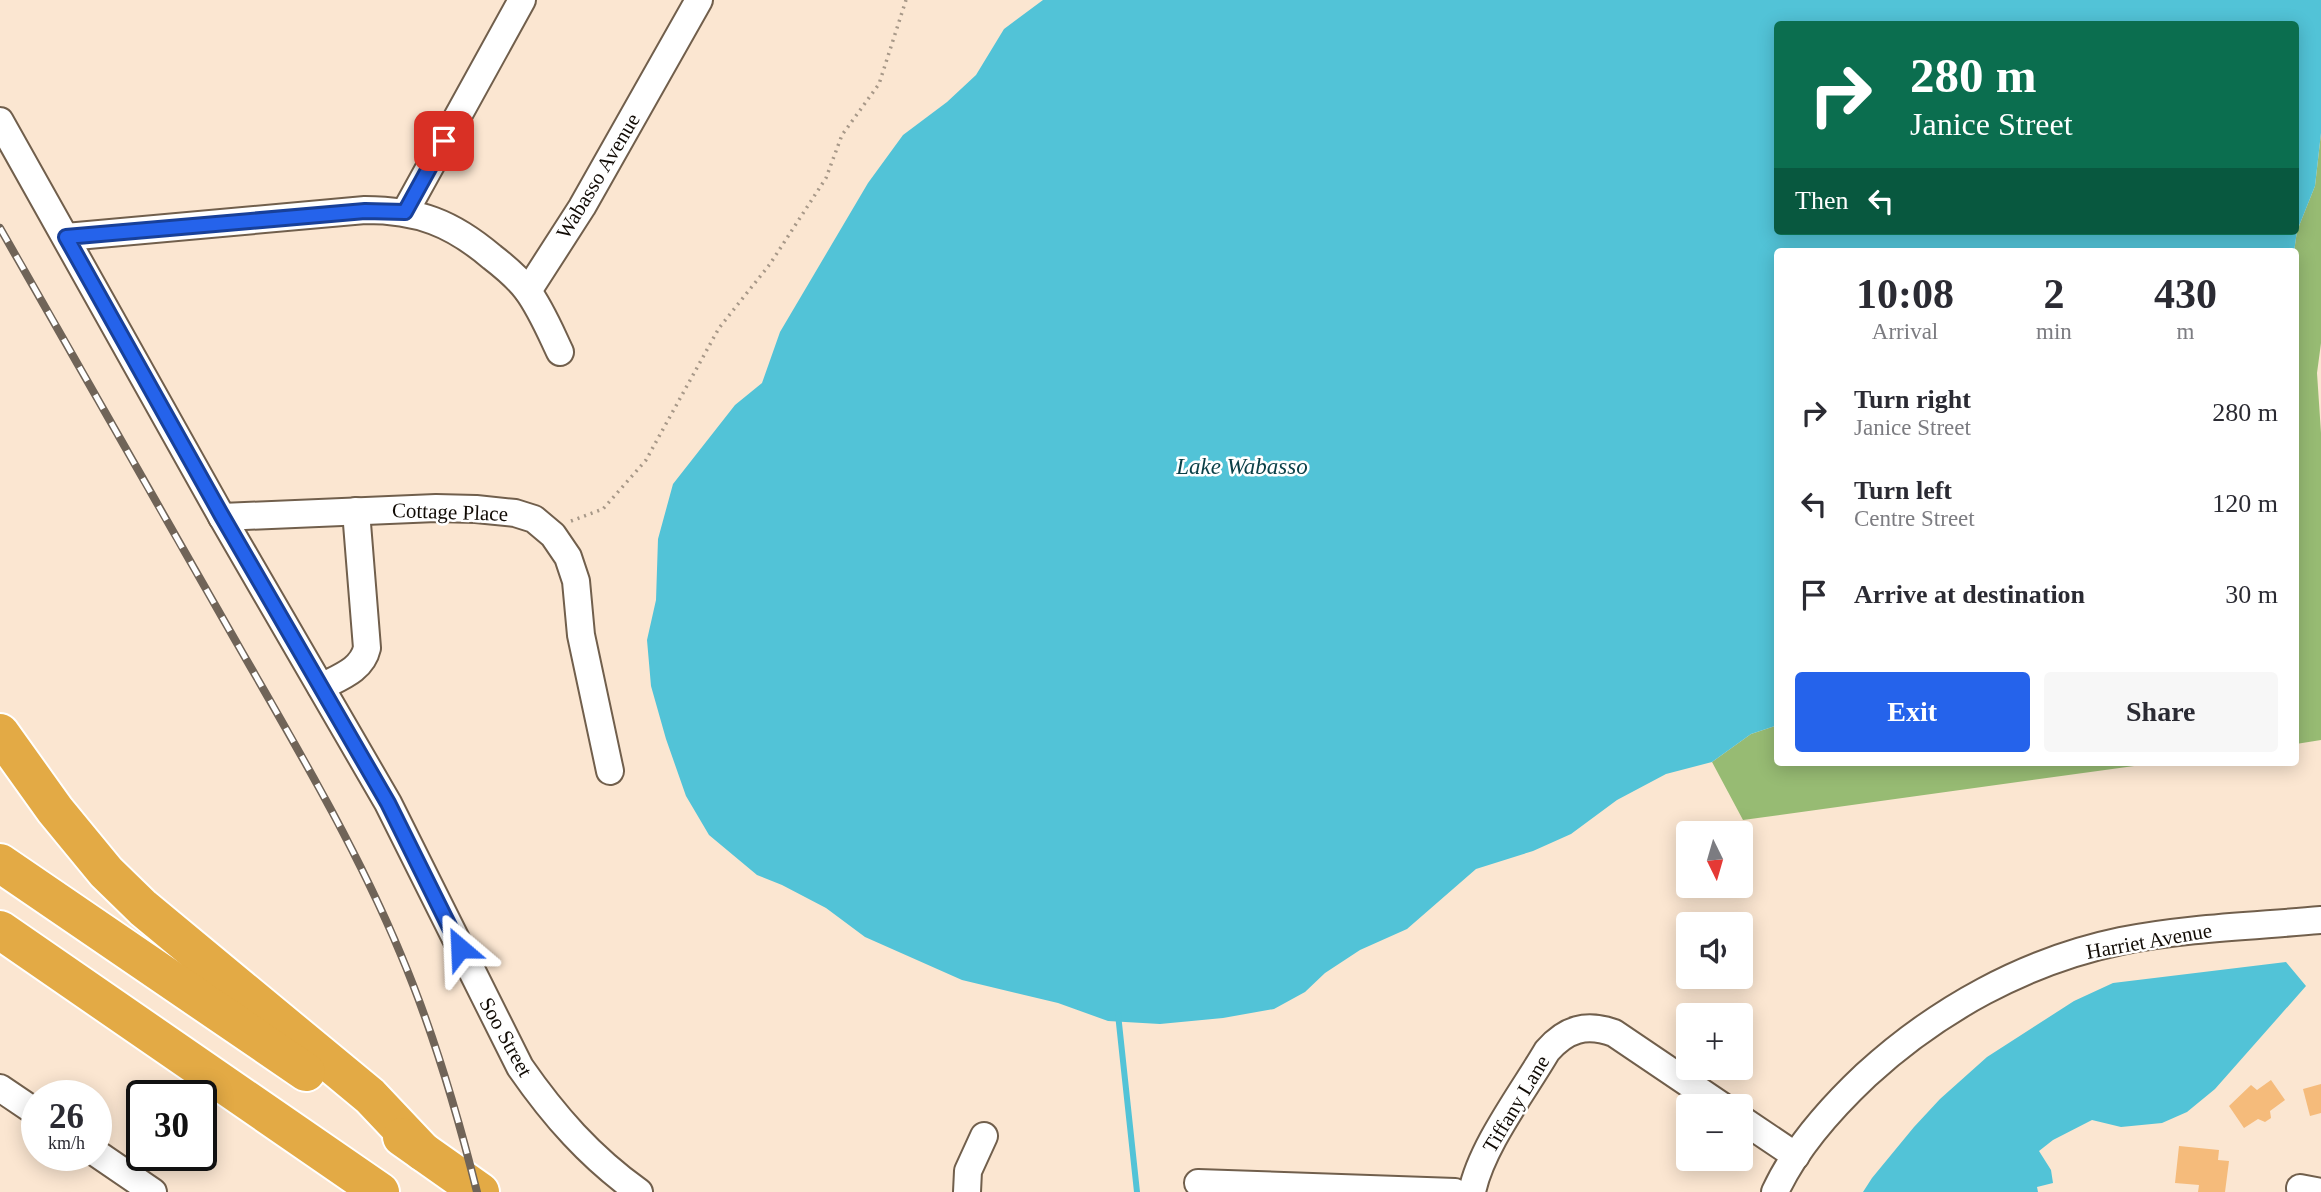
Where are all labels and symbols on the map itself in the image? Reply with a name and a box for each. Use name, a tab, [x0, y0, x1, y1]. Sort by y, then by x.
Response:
street label: Wabasso Avenue	[551, 109, 645, 243]
pin	[414, 111, 474, 171]
water label: Lake Wabasso	[1175, 454, 1308, 479]
street label: Cottage Place	[392, 498, 508, 526]
north arrow	[1676, 821, 1754, 898]
position arrow	[423, 911, 497, 985]
street label: Harriet Avenue	[2084, 918, 2214, 964]
street label: Soo Street	[474, 993, 538, 1081]
street label: Tiffany Lane	[1478, 1051, 1554, 1157]
speed limit sign: 30	[126, 1080, 217, 1171]

